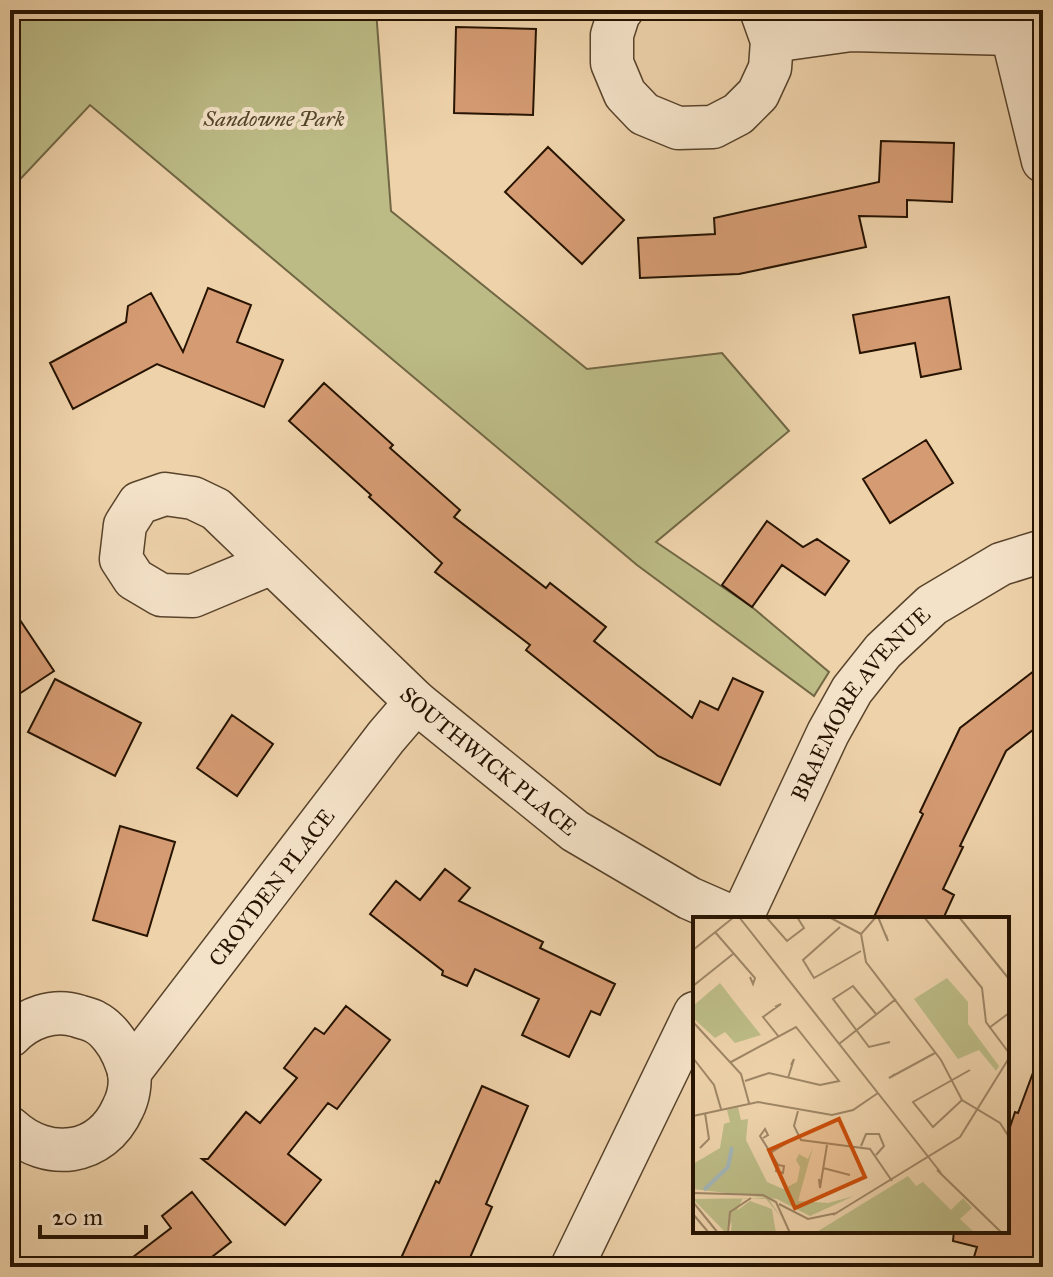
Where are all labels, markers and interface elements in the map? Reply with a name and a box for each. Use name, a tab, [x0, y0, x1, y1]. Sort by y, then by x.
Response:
park label: Sandowne Park	[202, 105, 345, 132]
street label: BRAEMORE AVENUE	[785, 600, 936, 805]
street label: SOUTHWICK PLACE	[395, 681, 583, 841]
street label: CROYDEN PLACE	[202, 803, 340, 971]
inset map	[693, 917, 1009, 1233]
scale bar	[40, 1189, 146, 1239]
text: 20 m	[52, 1202, 103, 1232]

